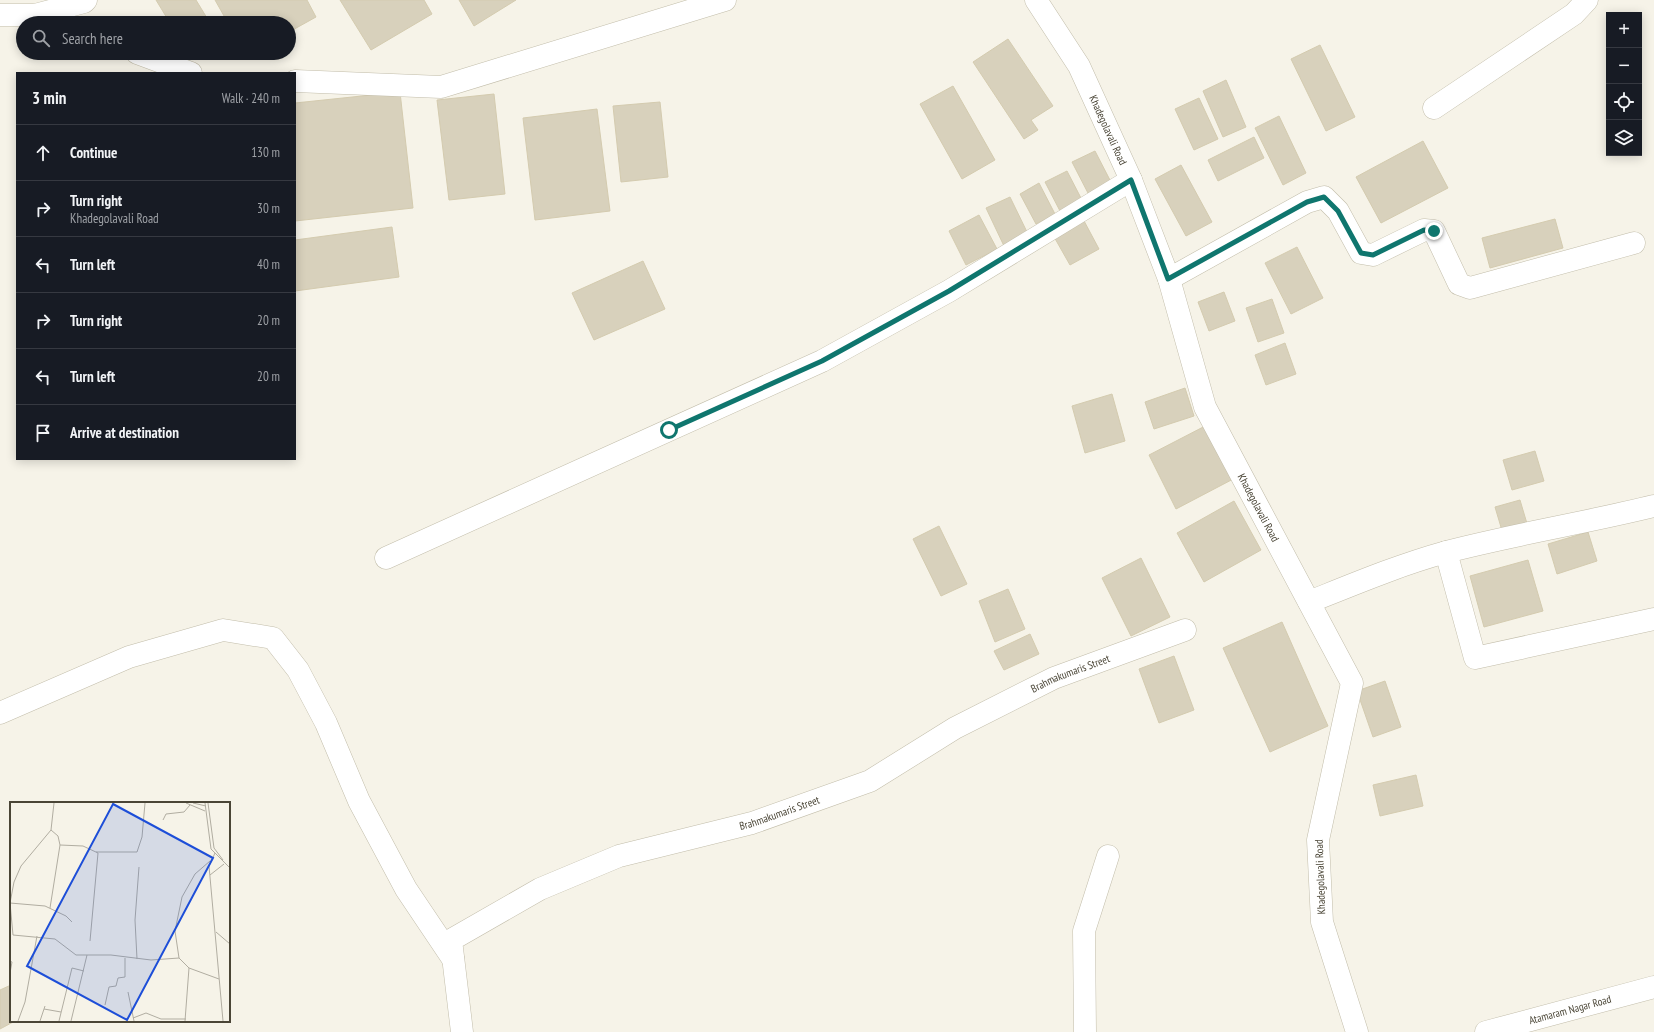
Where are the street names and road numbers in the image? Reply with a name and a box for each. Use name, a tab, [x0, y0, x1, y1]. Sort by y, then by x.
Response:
street label: Khadegolavali Road	[1086, 93, 1130, 167]
street label: Khadegolavali Road	[1235, 471, 1283, 544]
street label: Brahmakumaris Street	[1028, 651, 1112, 696]
street label: Brahmakumaris Street	[738, 793, 821, 833]
street label: Khadegolavali Road	[1312, 839, 1328, 915]
street label: Atamaram Nagar Road	[1527, 992, 1613, 1027]

